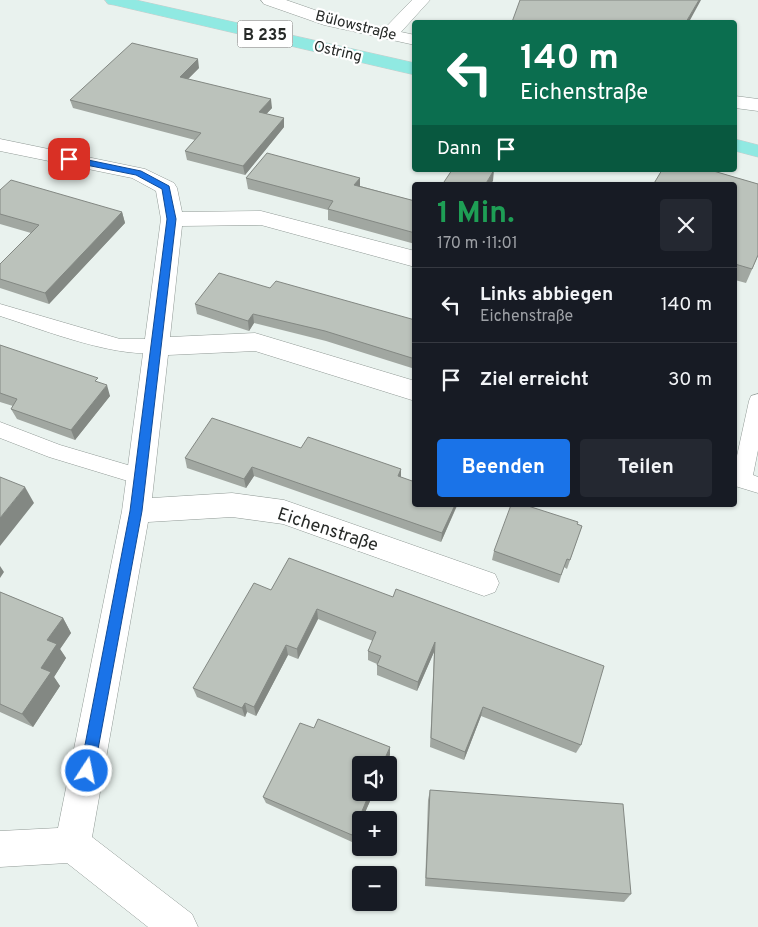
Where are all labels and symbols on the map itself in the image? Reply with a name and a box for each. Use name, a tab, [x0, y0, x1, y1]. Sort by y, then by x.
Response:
street label: Bülowstraße	[313, 7, 398, 46]
road number: B 235	[238, 20, 292, 48]
street label: Ostring	[312, 38, 364, 67]
pin	[48, 138, 90, 180]
street label: Eichenstraße	[274, 503, 381, 558]
position arrow	[60, 744, 112, 796]

